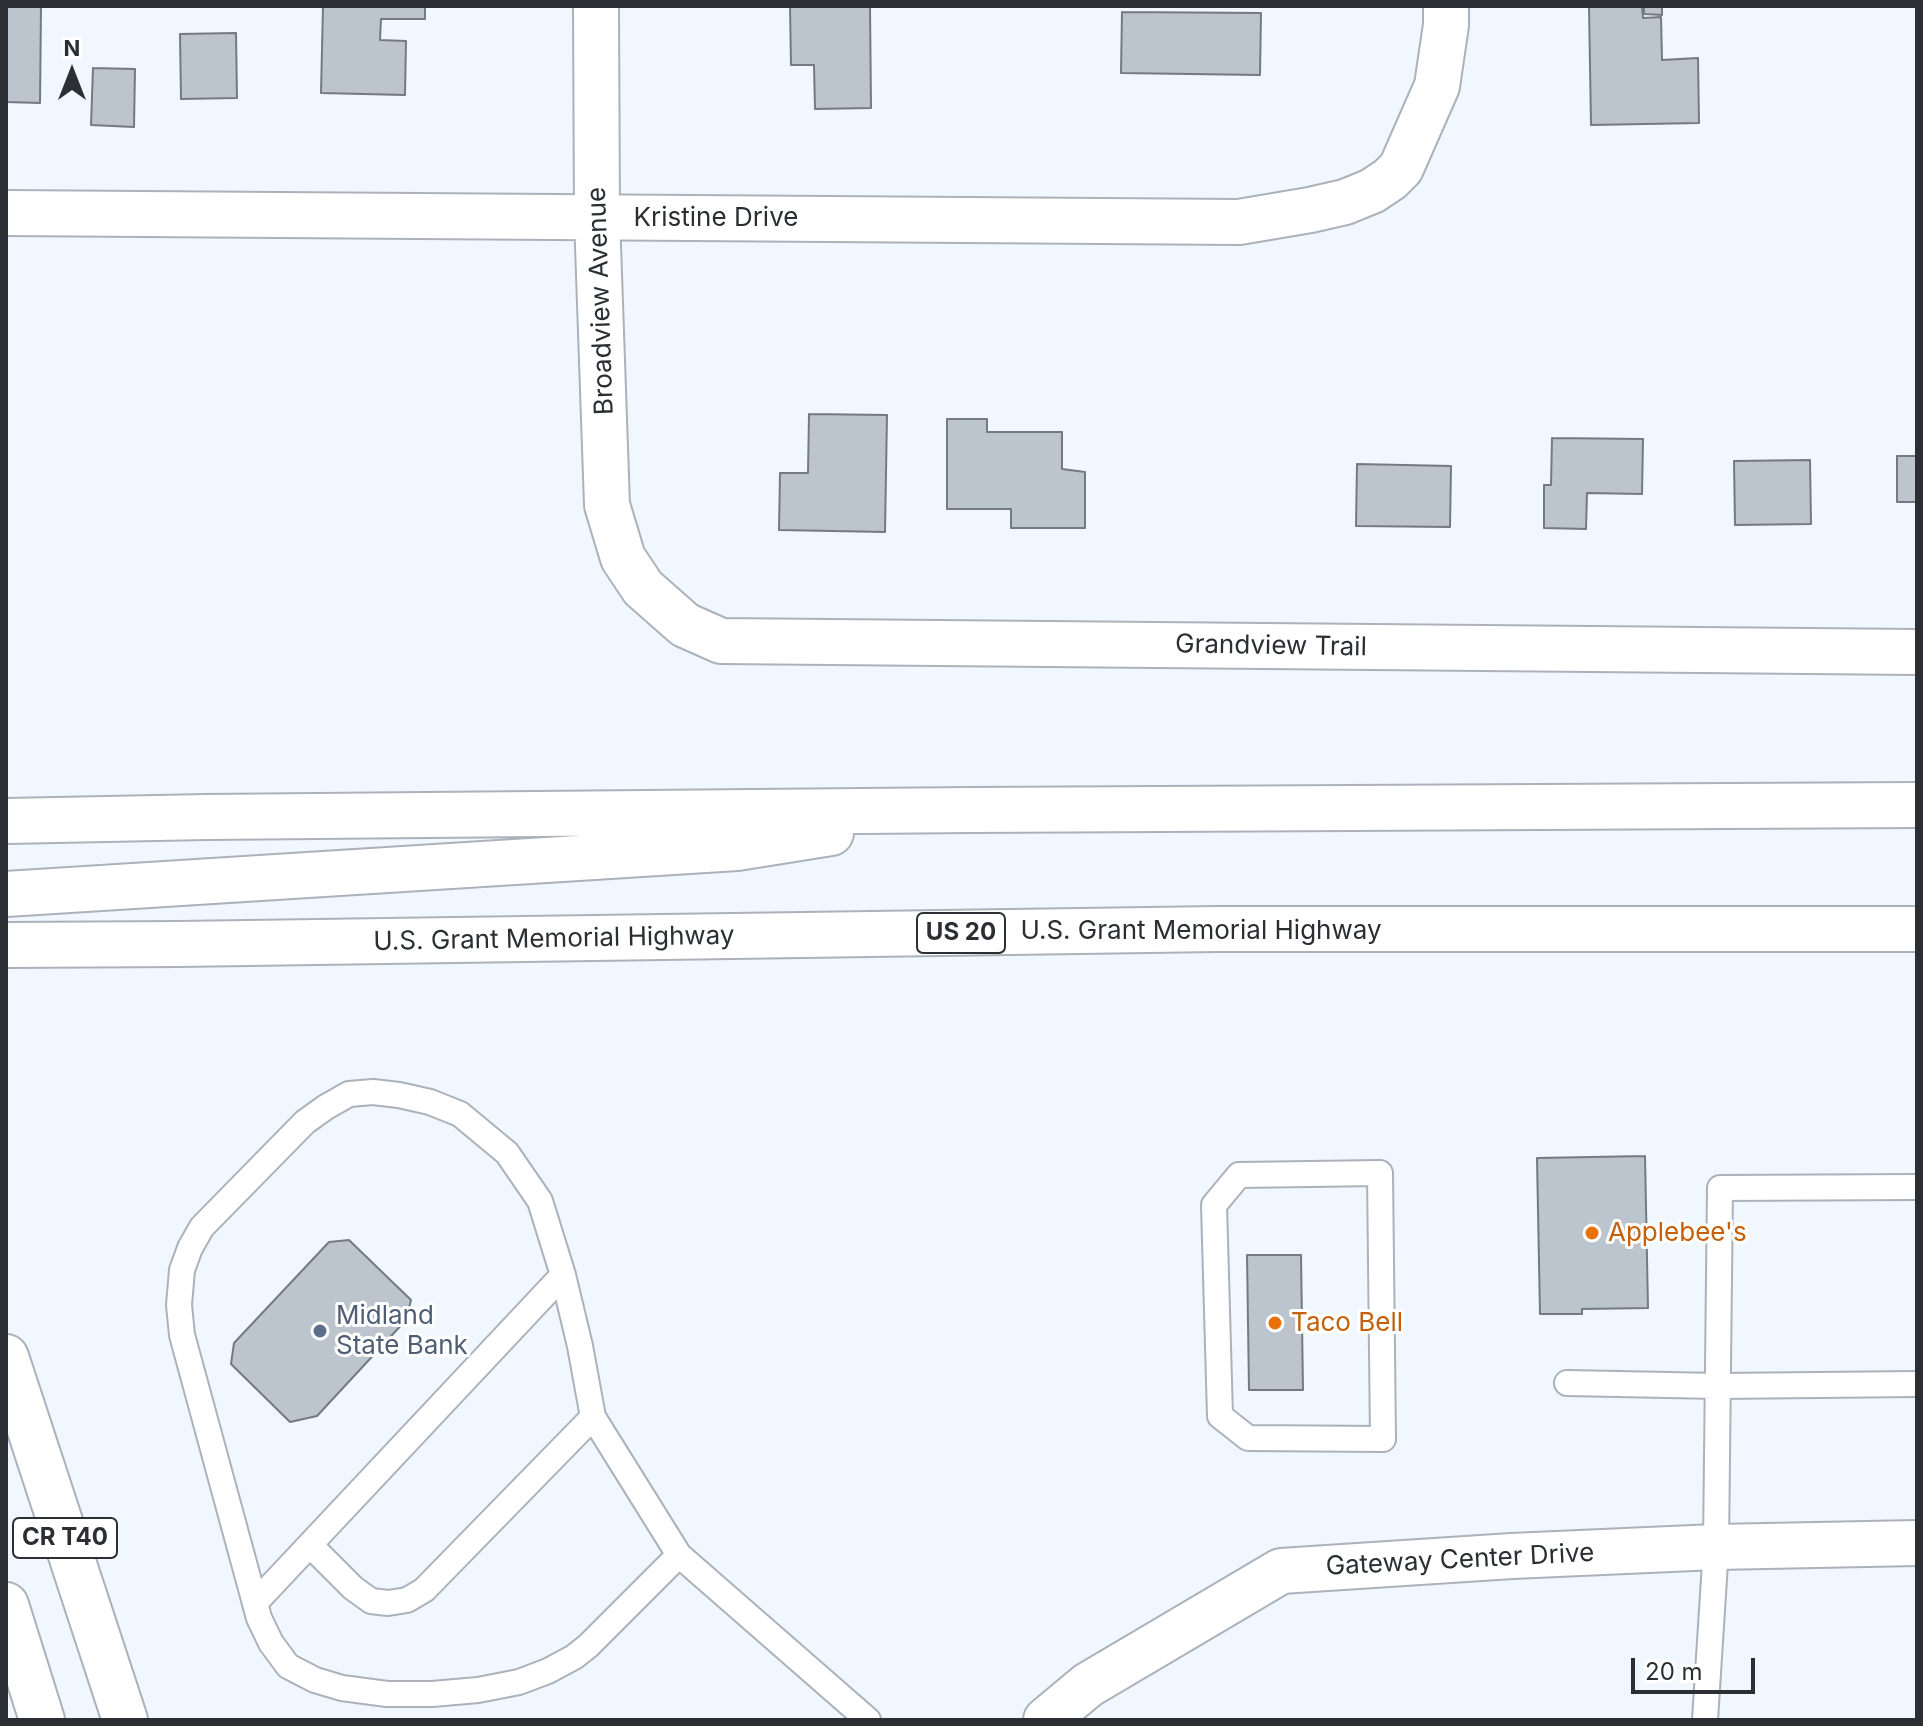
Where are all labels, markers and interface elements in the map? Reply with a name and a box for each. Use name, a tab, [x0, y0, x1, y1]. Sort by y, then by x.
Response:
north arrow	[32, 32, 112, 112]
text: N	[64, 35, 80, 61]
street label: Broadview Avenue	[581, 186, 621, 416]
street label: Kristine Drive	[634, 202, 798, 234]
street label: Grandview Trail	[1175, 629, 1367, 663]
road number: US 20	[917, 913, 1005, 953]
street label: U.S. Grant Memorial Highway	[1020, 915, 1382, 947]
street label: U.S. Grant Memorial Highway	[373, 920, 735, 958]
place label: Applebee's	[1608, 1217, 1747, 1249]
marker: Applebee's	[1583, 1224, 1601, 1242]
place label: Midland State Bank	[336, 1300, 468, 1362]
place label: Taco Bell	[1291, 1307, 1403, 1339]
marker: Taco Bell	[1266, 1314, 1284, 1332]
marker: Midland State Bank	[311, 1322, 329, 1340]
road number: CR T40	[13, 1518, 117, 1558]
street label: Gateway Center Drive	[1325, 1537, 1595, 1583]
scale bar	[1635, 1642, 1759, 1692]
text: 20 m	[1645, 1657, 1703, 1686]

